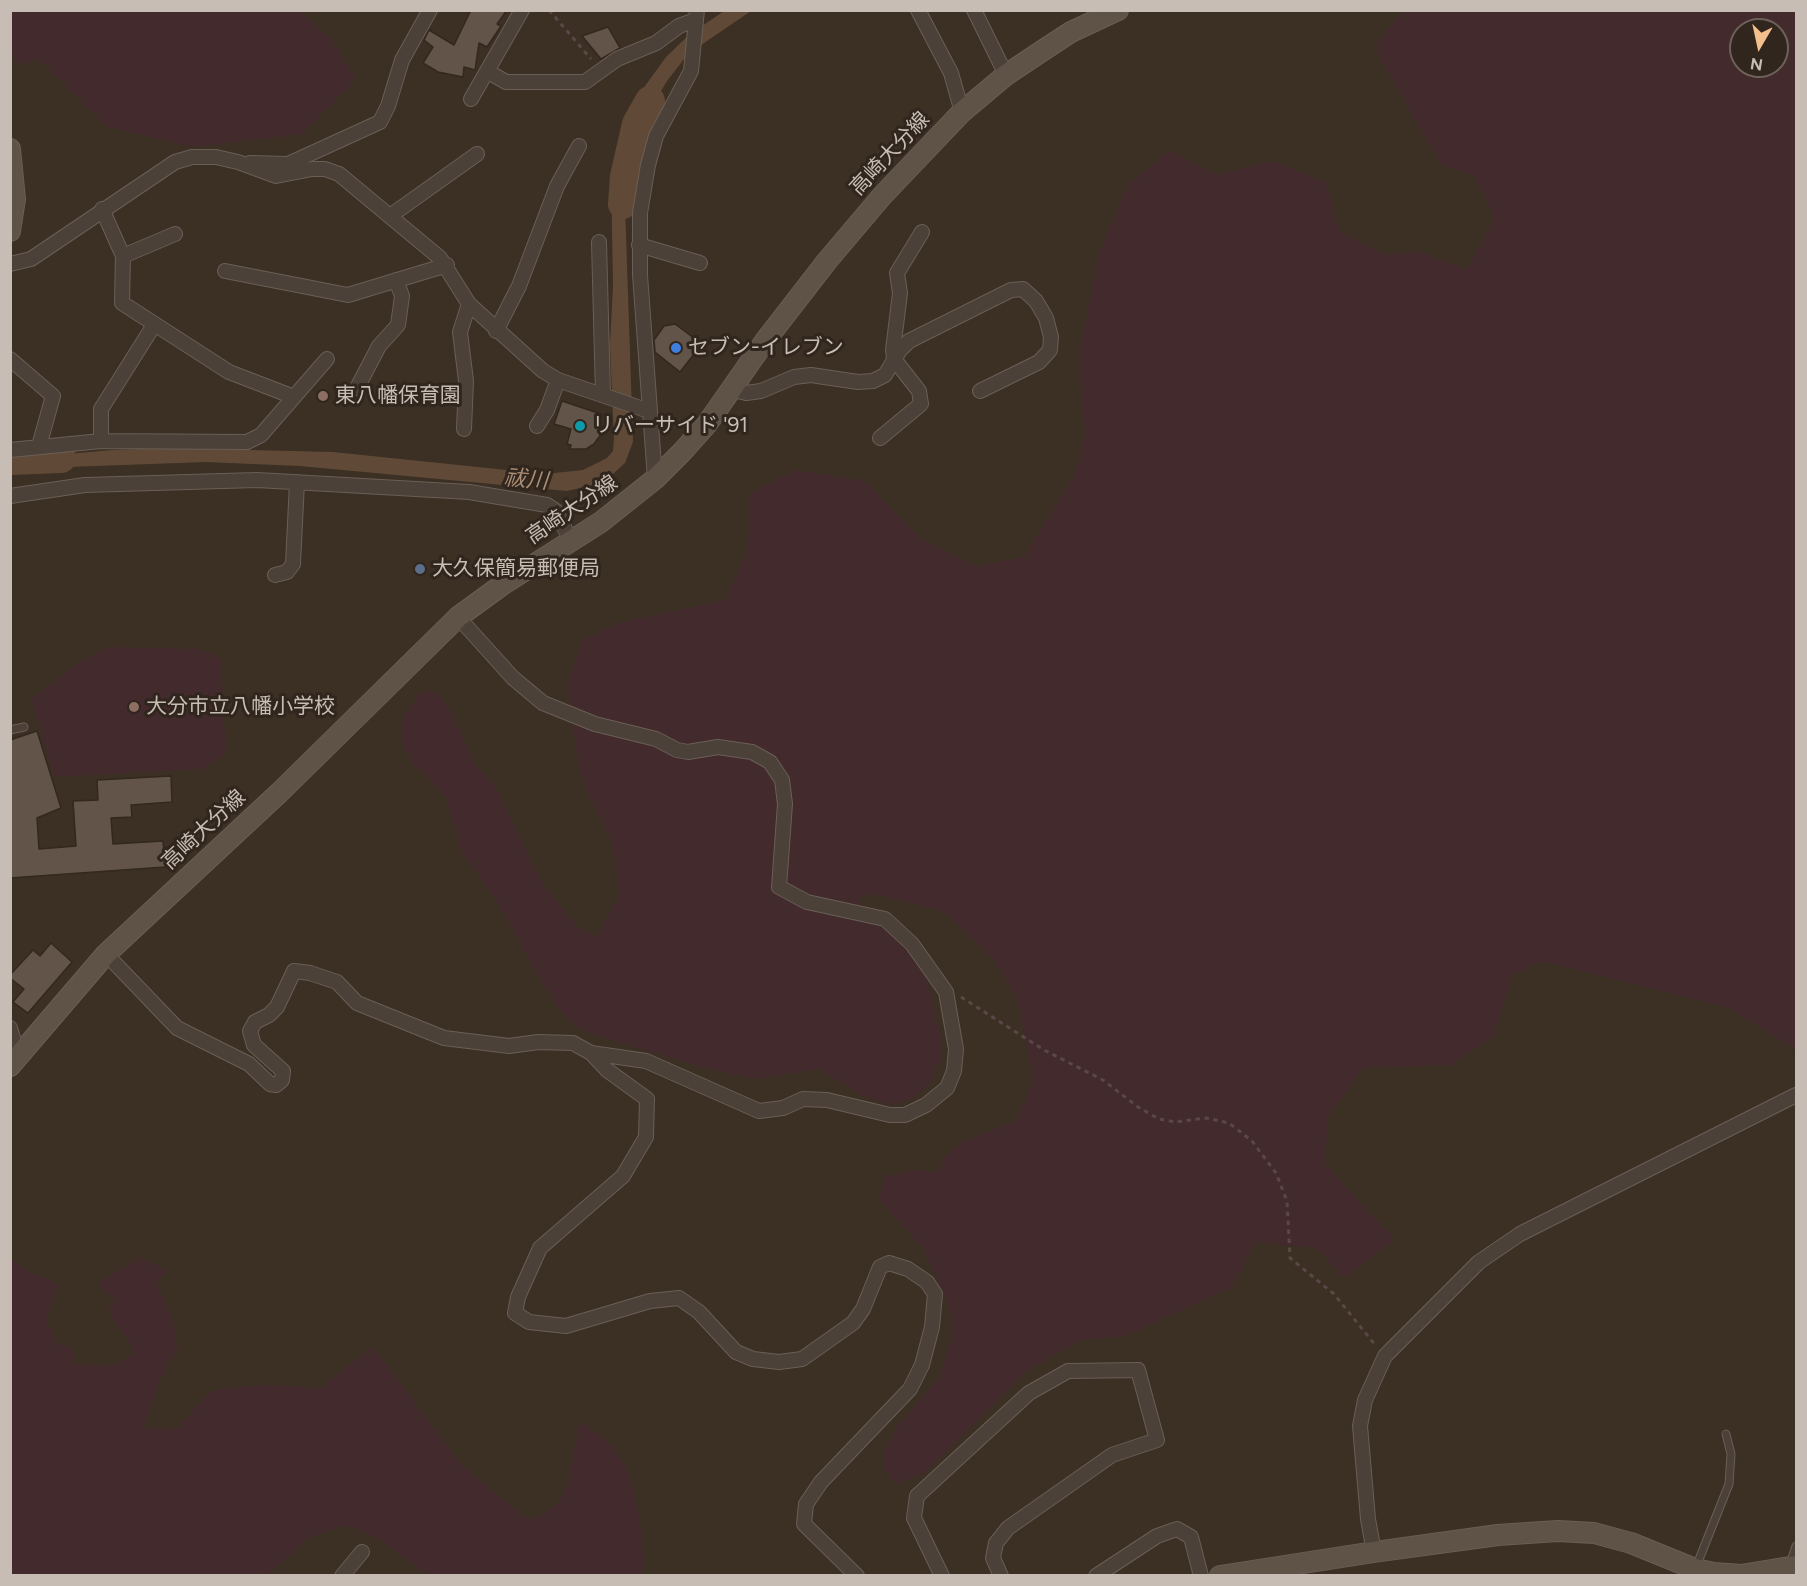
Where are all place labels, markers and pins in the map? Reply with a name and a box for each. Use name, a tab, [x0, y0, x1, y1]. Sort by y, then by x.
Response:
place label: セブン-イレブン	[688, 335, 844, 361]
marker: セブン-イレブン	[669, 341, 683, 355]
place label: 東八幡保育園	[335, 383, 461, 409]
marker: 東八幡保育園	[316, 389, 330, 403]
place label: リバーサイド '91	[592, 413, 748, 439]
marker: リバーサイド '91	[573, 419, 587, 433]
place label: 大久保簡易郵便局	[432, 556, 600, 582]
marker: 大久保簡易郵便局	[413, 562, 427, 576]
place label: 大分市立八幡小学校	[146, 694, 335, 720]
marker: 大分市立八幡小学校	[127, 700, 141, 714]

